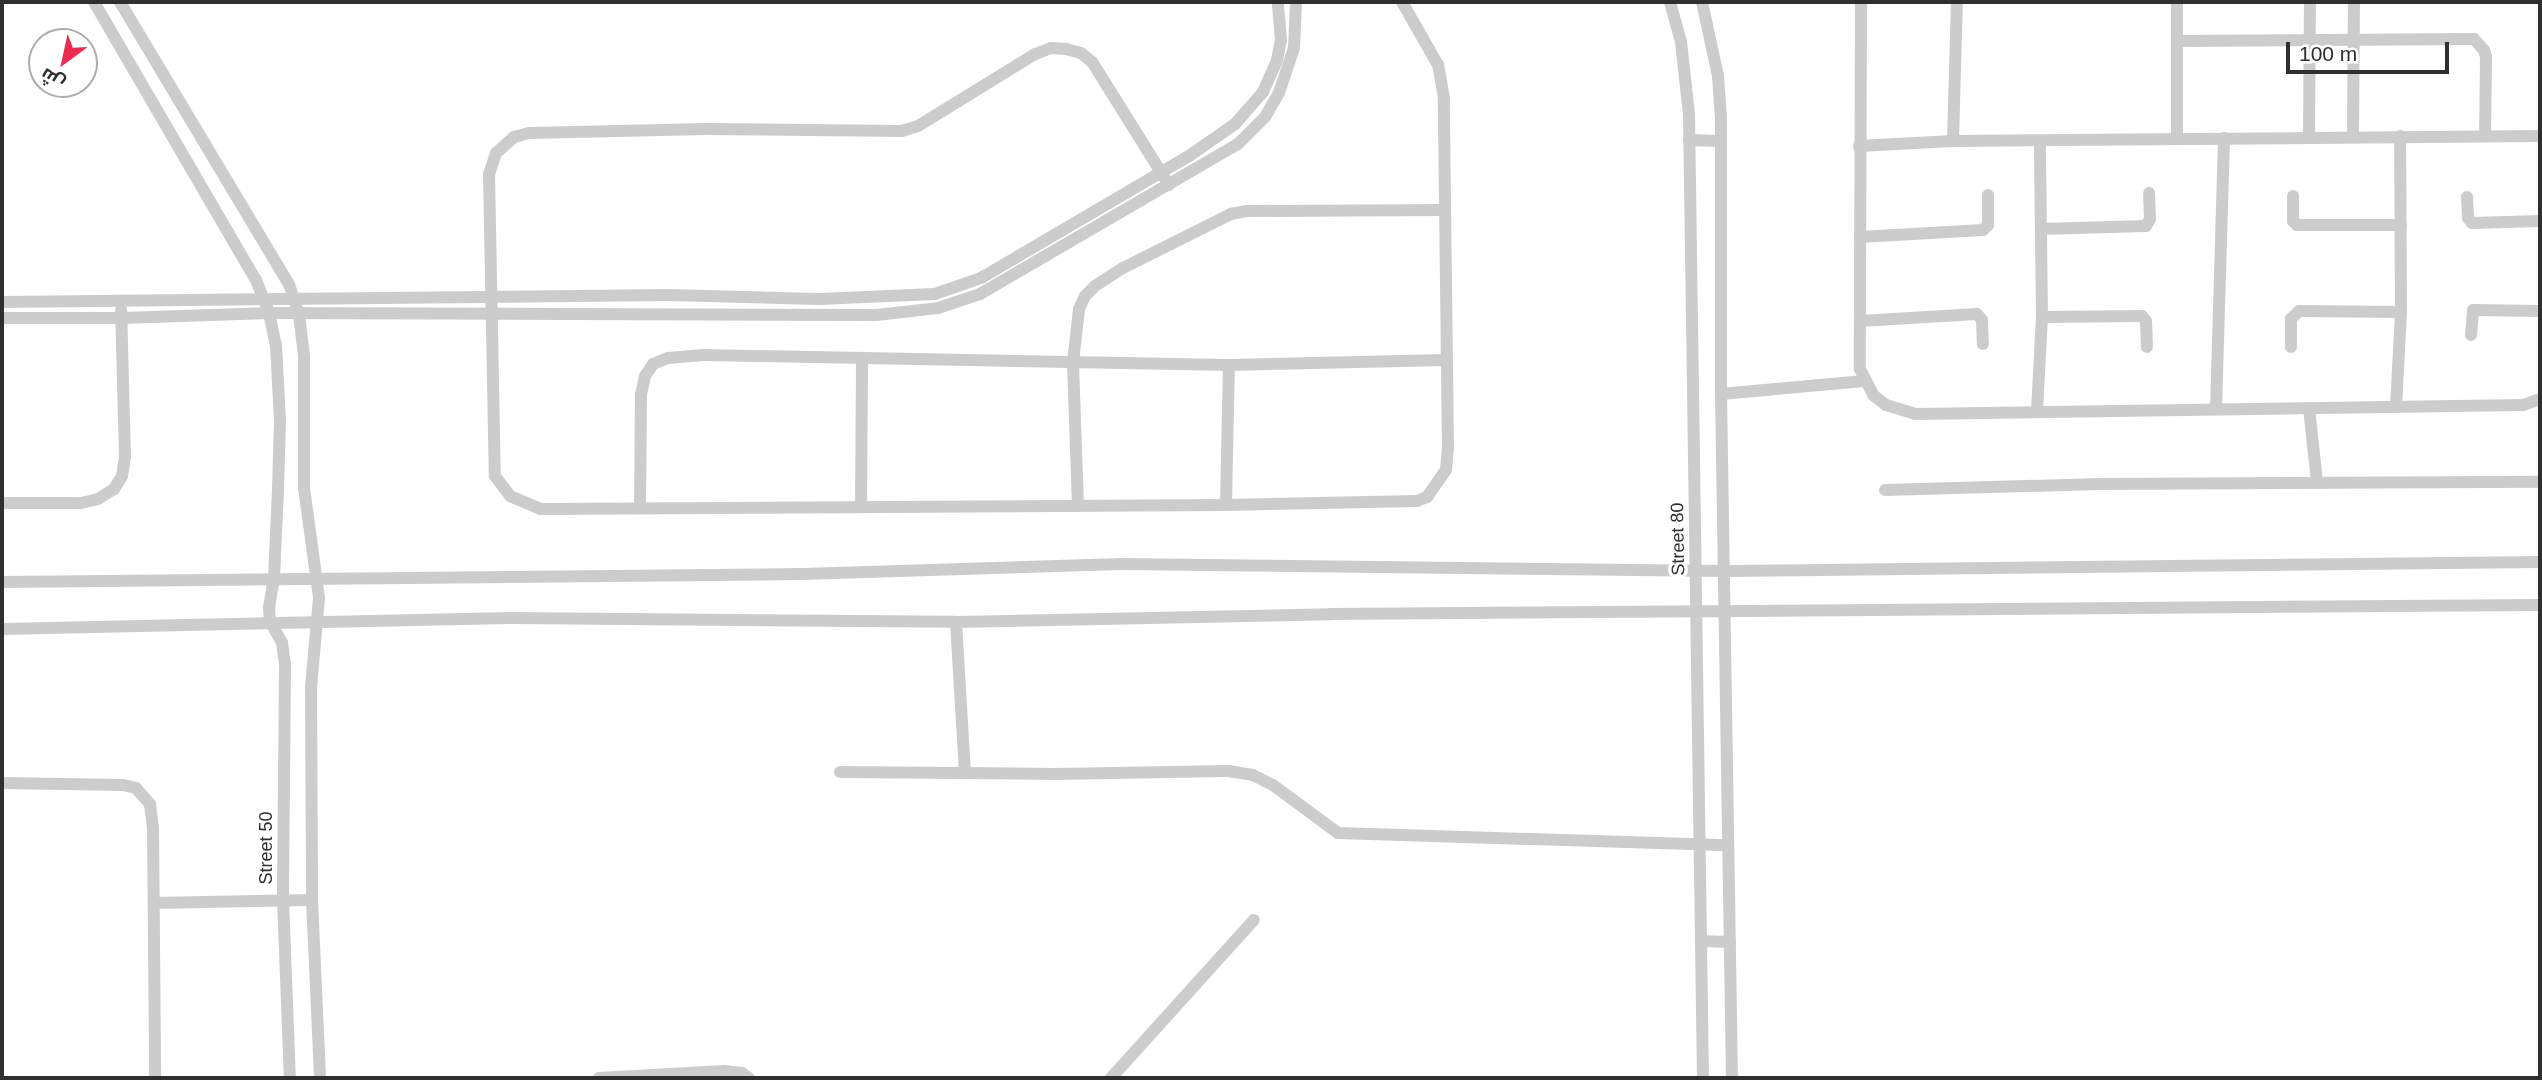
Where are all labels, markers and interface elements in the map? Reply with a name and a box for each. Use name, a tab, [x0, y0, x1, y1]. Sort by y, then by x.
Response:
north arrow	[28, 28, 98, 98]
scale bar	[2290, 28, 2453, 72]
text: 100 m	[2299, 42, 2357, 65]
text: ش	[36, 64, 68, 95]
street label: Street 80	[1667, 502, 1689, 576]
street label: Street 50	[255, 811, 277, 885]

